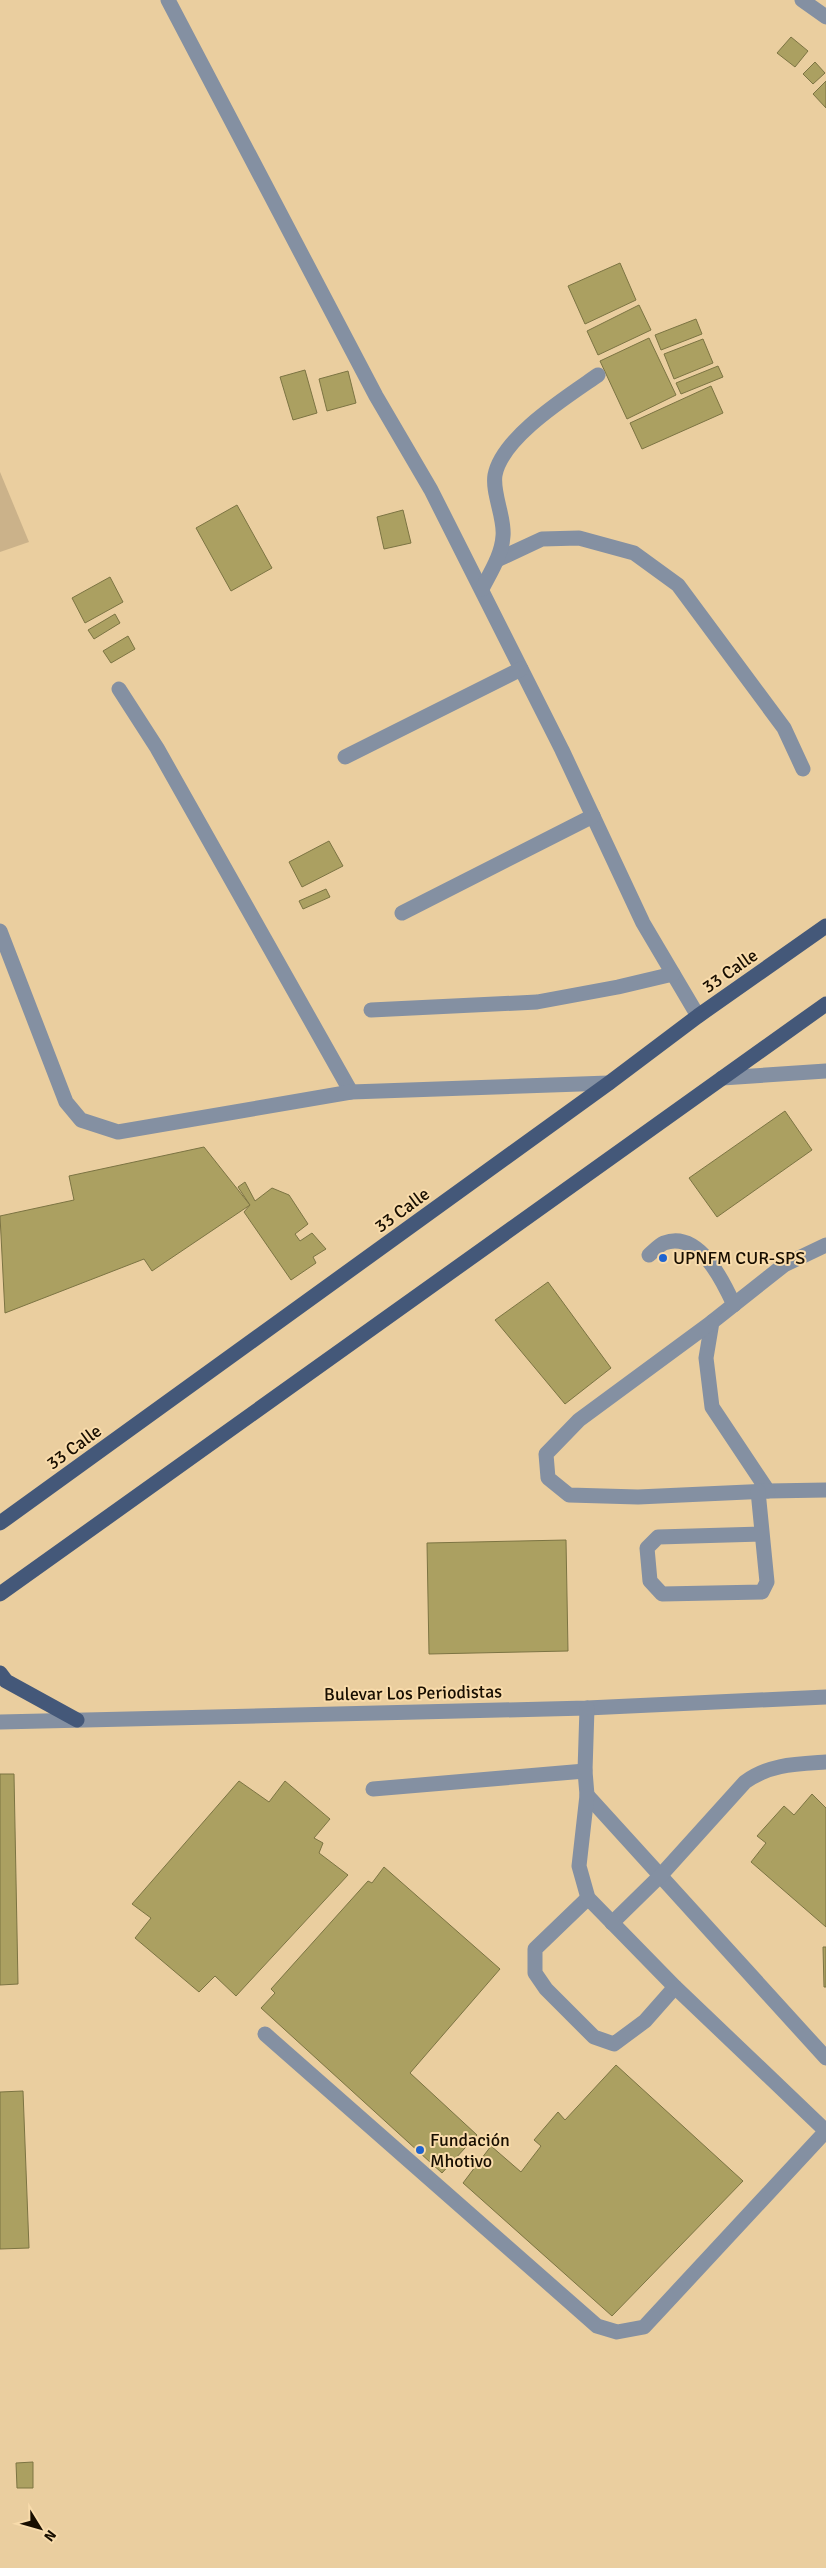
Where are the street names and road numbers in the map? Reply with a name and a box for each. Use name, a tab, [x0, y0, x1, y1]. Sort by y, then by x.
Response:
street label: 33 Calle	[698, 944, 762, 998]
street label: 33 Calle	[370, 1183, 434, 1237]
street label: 33 Calle	[42, 1420, 106, 1474]
street label: Bulevar Los Periodistas	[324, 1680, 502, 1706]

